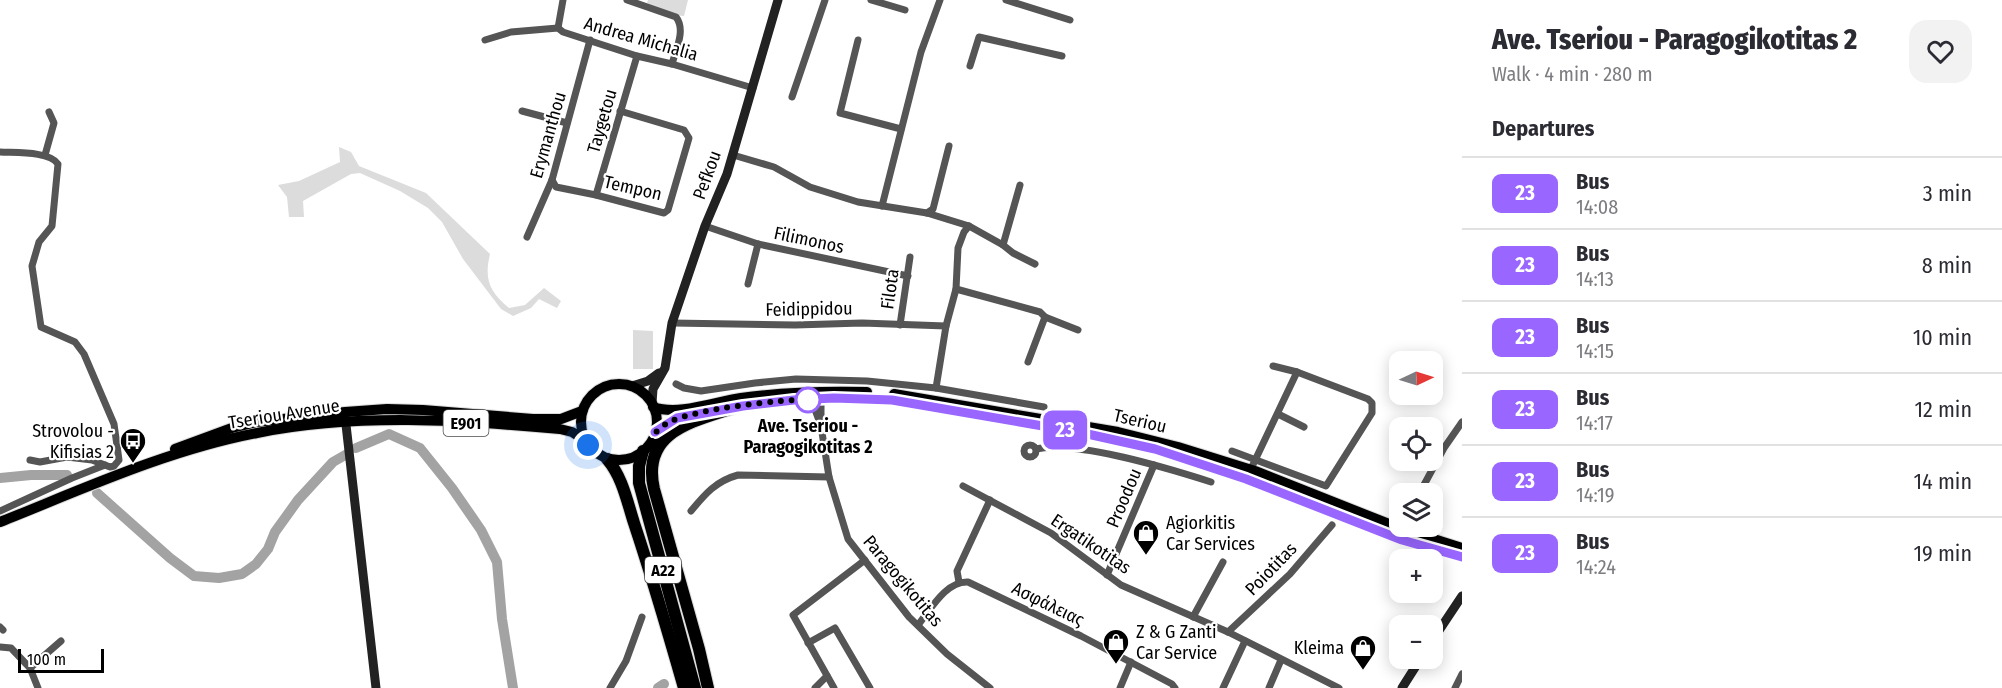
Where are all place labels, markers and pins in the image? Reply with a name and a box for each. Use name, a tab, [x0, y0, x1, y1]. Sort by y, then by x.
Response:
marker: Ave. Tseriou - Paragogikotitas 2	[795, 387, 821, 413]
place label: Ave. Tseriou - Paragogikotitas 2	[743, 415, 873, 458]
place label: Strovolou - Kifisias 2	[32, 420, 114, 463]
bus stop icon: Strovolou - Kifisias 2	[118, 426, 148, 464]
place label: Agiorkitis Car Services	[1166, 512, 1255, 555]
shop icon: Agiorkitis Car Services	[1131, 518, 1161, 556]
place label: Z & G Zanti Car Service	[1136, 621, 1217, 664]
shop icon: Z & G Zanti Car Service	[1101, 627, 1131, 665]
shop icon: Kleima	[1348, 633, 1378, 671]
place label: Kleima	[1294, 637, 1344, 659]

